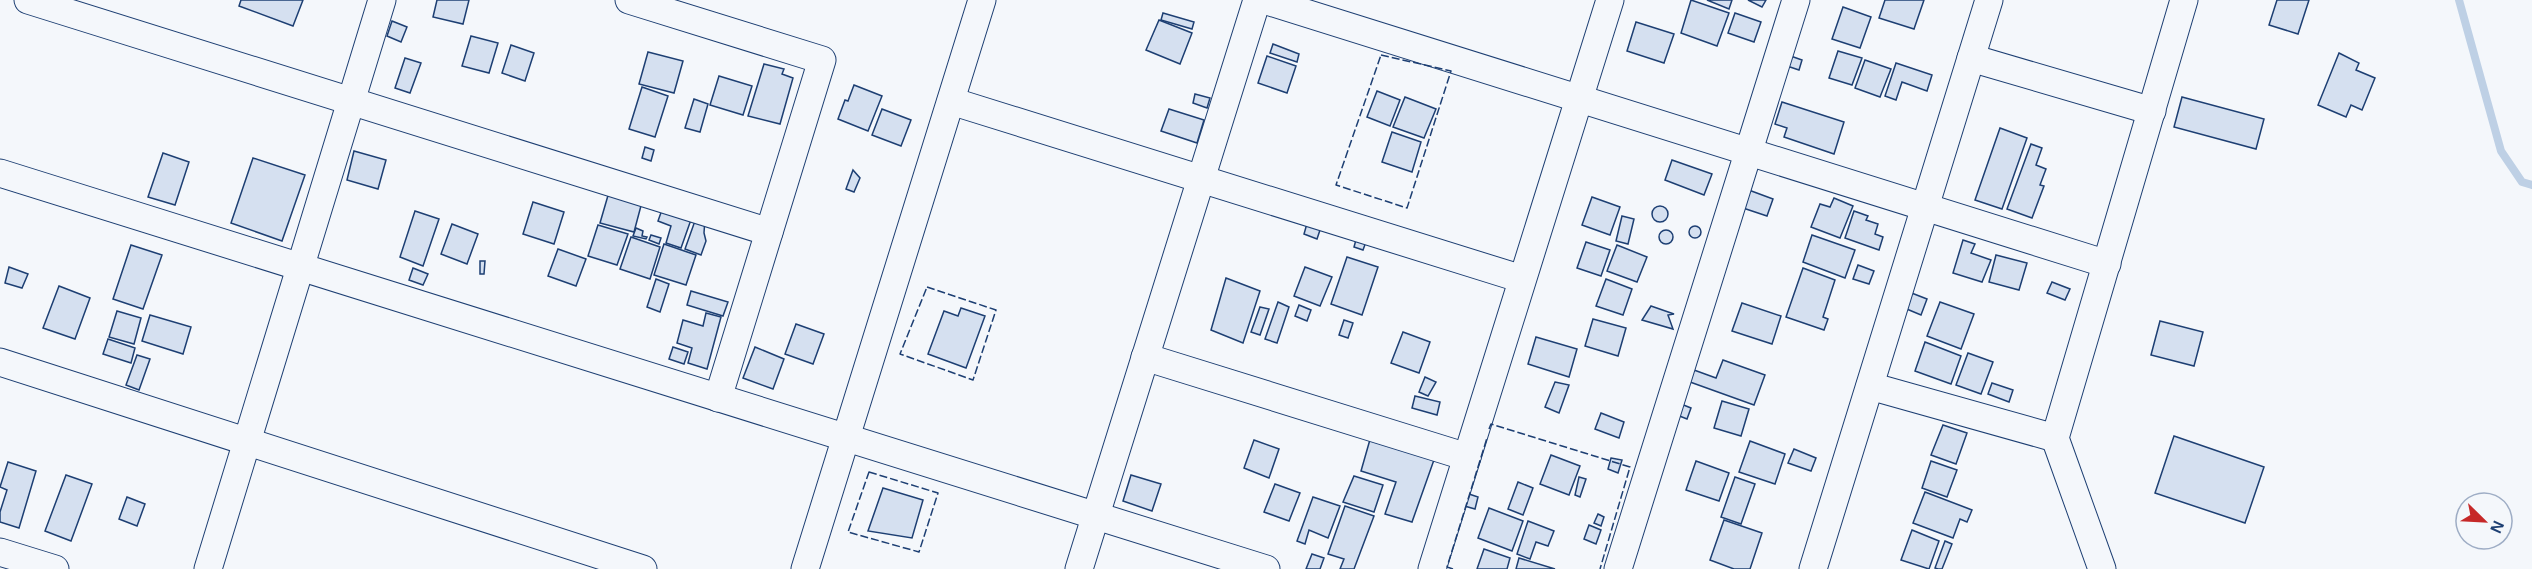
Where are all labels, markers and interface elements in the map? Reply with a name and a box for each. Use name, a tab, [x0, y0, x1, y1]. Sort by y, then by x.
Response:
north arrow	[2454, 491, 2514, 551]
text: N	[2487, 518, 2507, 536]

